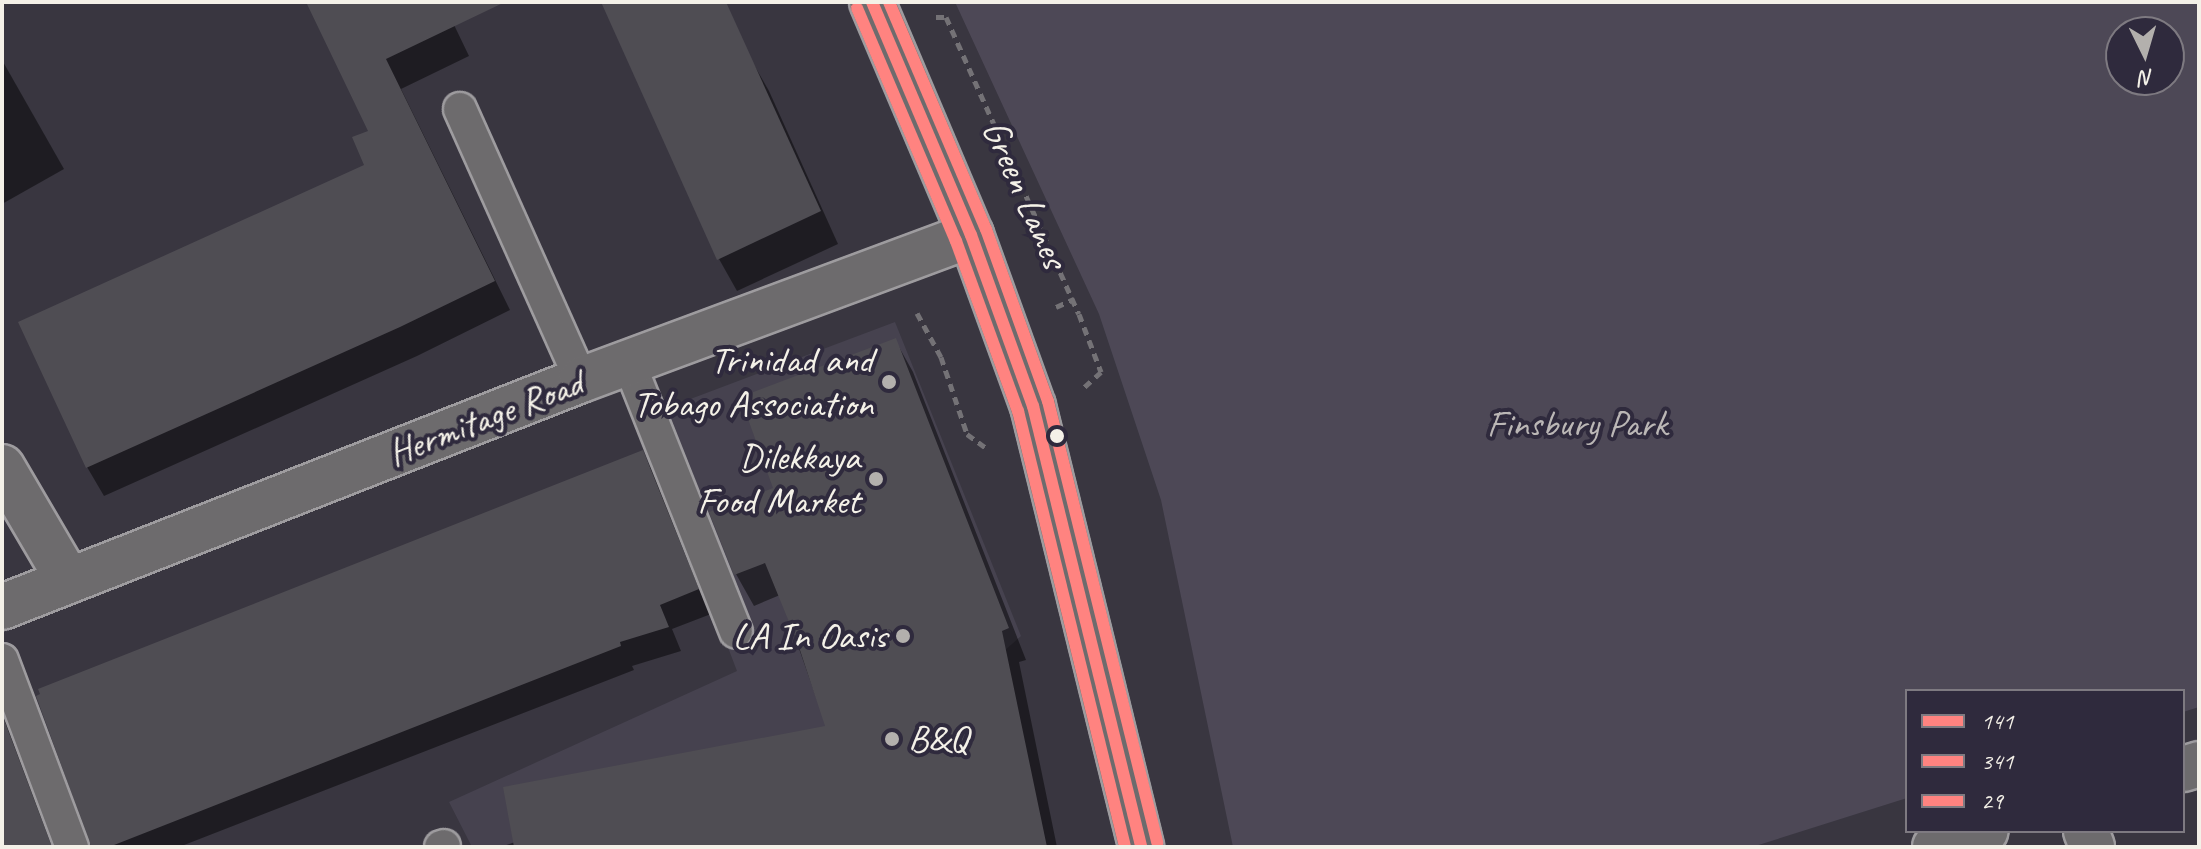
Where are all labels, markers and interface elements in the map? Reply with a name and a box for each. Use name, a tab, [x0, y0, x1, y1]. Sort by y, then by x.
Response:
north arrow	[2105, 16, 2185, 96]
text: N	[2139, 63, 2155, 92]
street label: Green Lanes	[972, 112, 1078, 276]
place label: Trinidad and Tobago Association	[632, 337, 873, 426]
street label: Hermitage Road	[381, 360, 589, 476]
marker: Trinidad and Tobago Association	[880, 373, 898, 391]
park label: Finsbury Park	[1486, 401, 1668, 447]
unlabelled marker	[1049, 428, 1065, 444]
place label: Dilekkaya Food Market	[696, 434, 860, 524]
marker: Dilekkaya Food Market	[867, 470, 885, 488]
place label: LA In Oasis	[733, 613, 887, 659]
marker: LA In Oasis	[894, 627, 912, 645]
legend	[1905, 689, 2185, 833]
text: 141	[1981, 706, 2013, 736]
place label: B&Q	[908, 716, 968, 762]
marker: B&Q	[883, 730, 901, 748]
text: 341	[1981, 746, 2013, 776]
text: 29	[1981, 786, 2003, 816]

